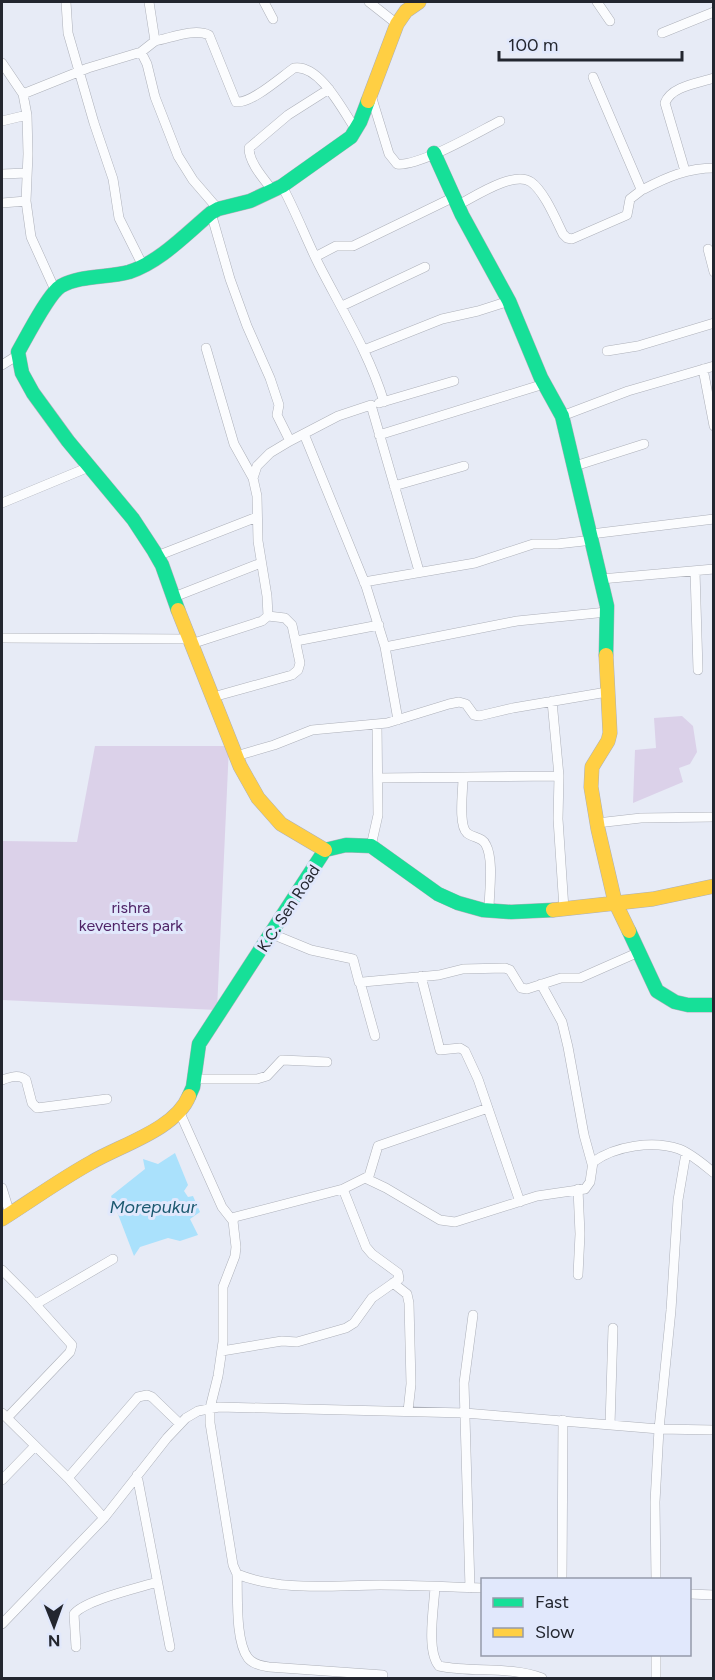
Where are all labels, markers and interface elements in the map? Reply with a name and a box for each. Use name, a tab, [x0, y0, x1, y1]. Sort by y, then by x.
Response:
scale bar	[499, 24, 682, 62]
text: 100 m	[508, 34, 558, 56]
street label: K.C. Sen Road	[253, 861, 324, 955]
park label: rishra keventers park	[79, 898, 183, 935]
water label: Morepukur	[109, 1196, 198, 1218]
legend	[481, 1578, 691, 1656]
text: Fast	[535, 1591, 569, 1613]
north arrow	[24, 1596, 84, 1656]
text: Slow	[535, 1621, 574, 1643]
text: N	[48, 1631, 61, 1650]

